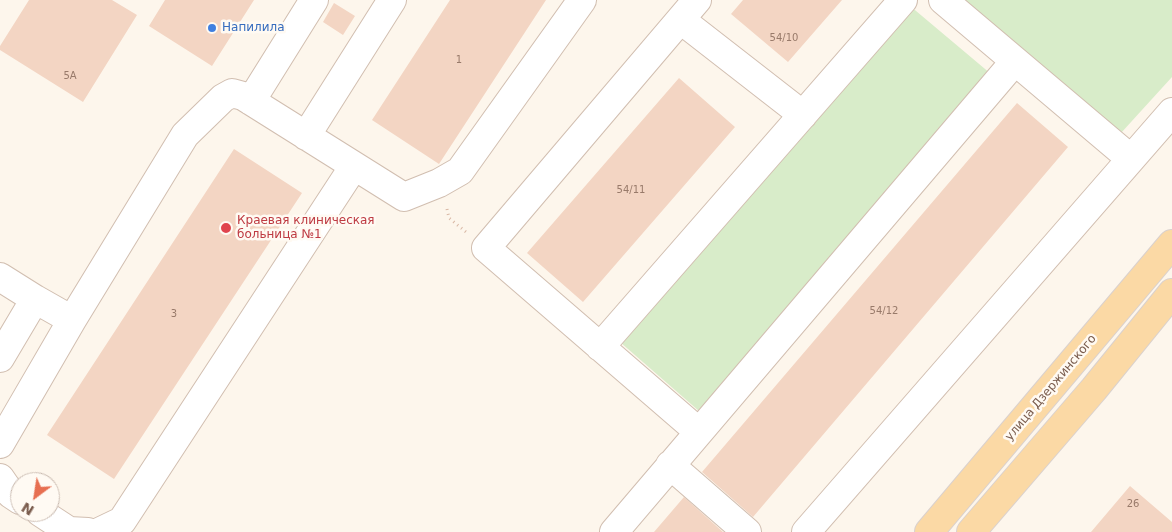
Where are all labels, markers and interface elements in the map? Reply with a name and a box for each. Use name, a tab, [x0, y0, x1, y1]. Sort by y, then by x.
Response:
place label: Напилила	[222, 21, 285, 35]
marker: Напилила	[206, 22, 218, 34]
house number: 54/10	[770, 32, 798, 44]
house number: 1	[456, 54, 462, 66]
house number: 5А	[63, 70, 77, 82]
house number: 54/11	[617, 184, 645, 196]
place label: Краевая клиническая больница №1	[237, 214, 375, 242]
marker: Краевая клиническая больница №1	[219, 221, 233, 235]
house number: 54/12	[870, 305, 898, 317]
house number: 3	[171, 308, 177, 320]
street label: улица Дзержинского	[1002, 332, 1100, 444]
north arrow	[10, 472, 60, 522]
house number: 26	[1127, 498, 1139, 510]
text: N	[19, 499, 37, 519]

